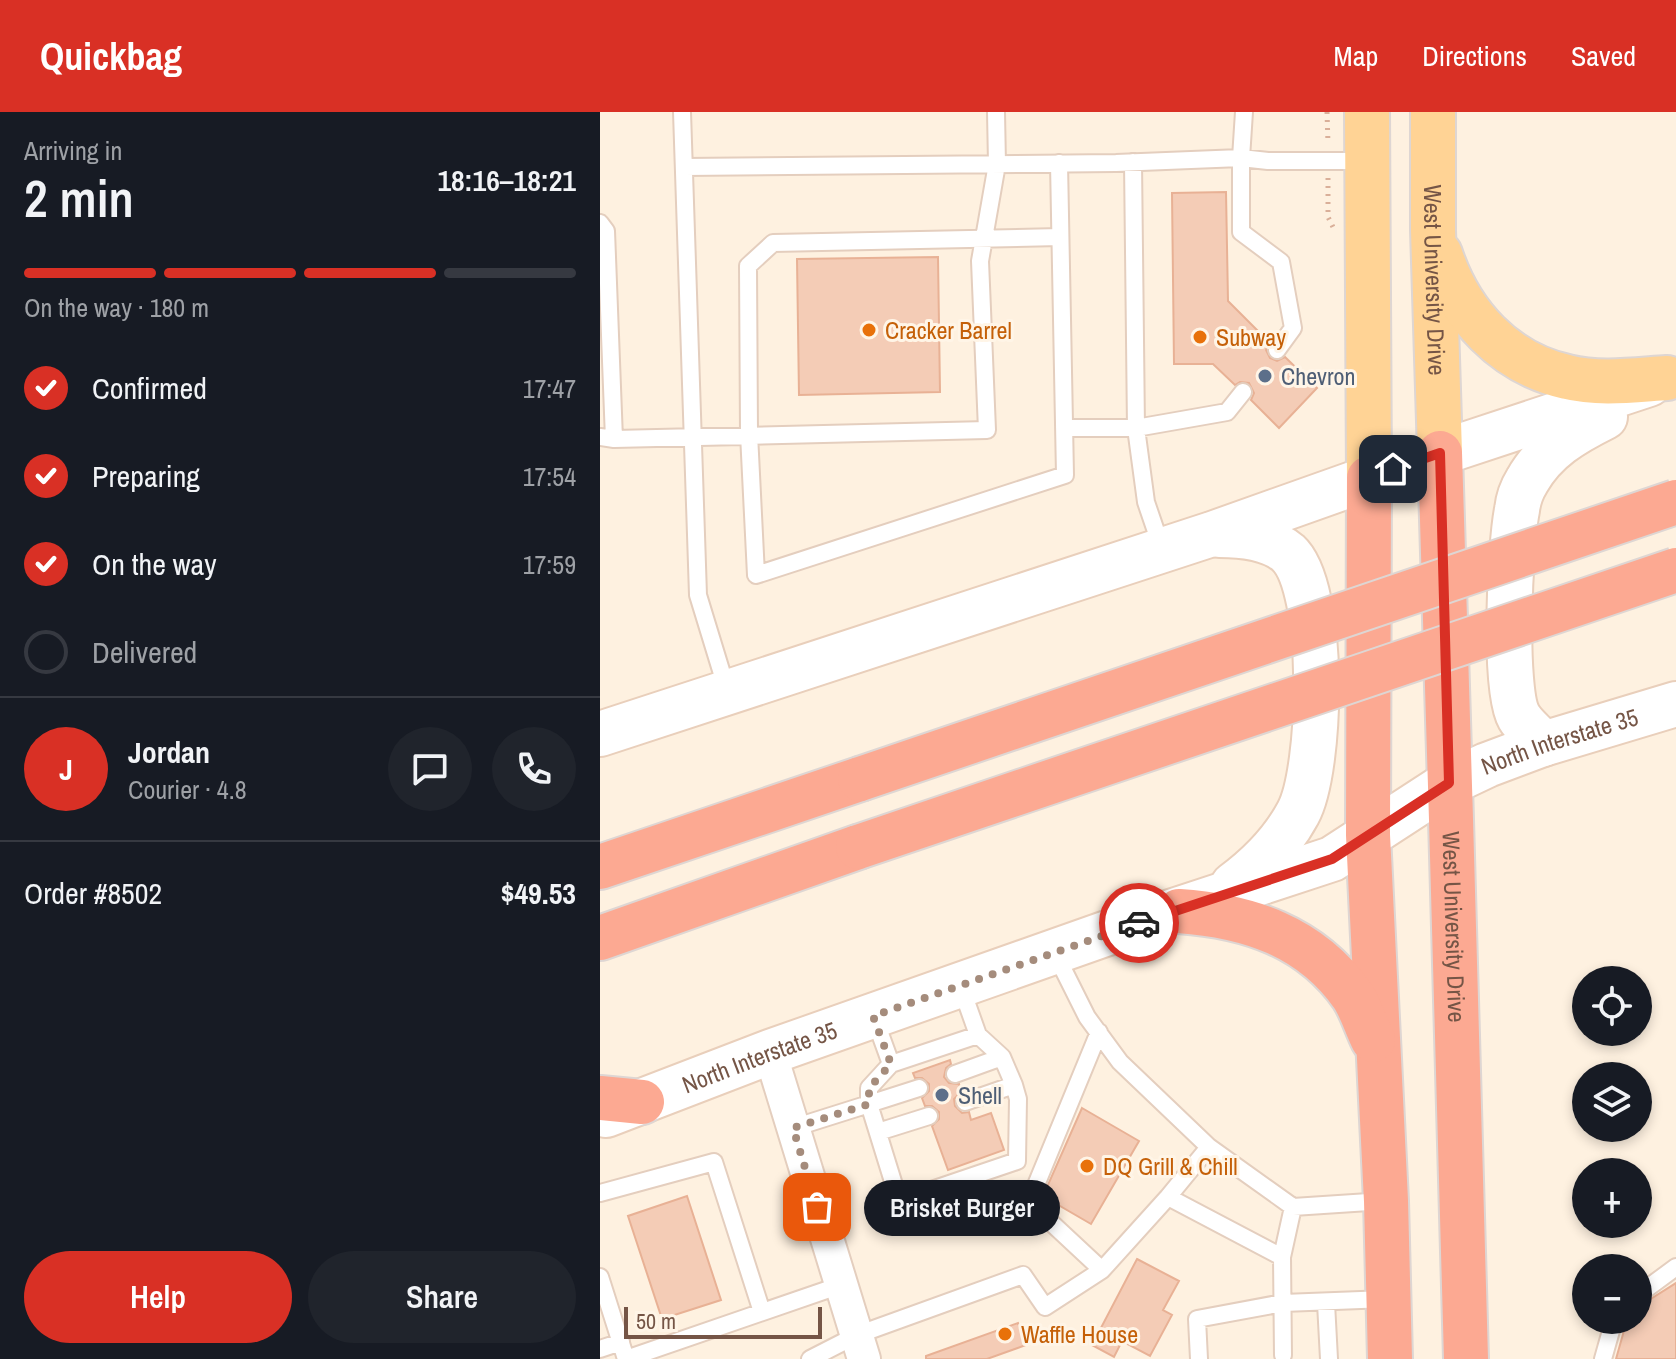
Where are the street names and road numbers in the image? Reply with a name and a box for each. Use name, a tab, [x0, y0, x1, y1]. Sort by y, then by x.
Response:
street label: West University Drive	[1417, 184, 1454, 376]
street label: North Interstate 35	[1477, 700, 1642, 782]
street label: West University Drive	[1435, 831, 1473, 1023]
street label: North Interstate 35	[677, 1014, 841, 1100]

